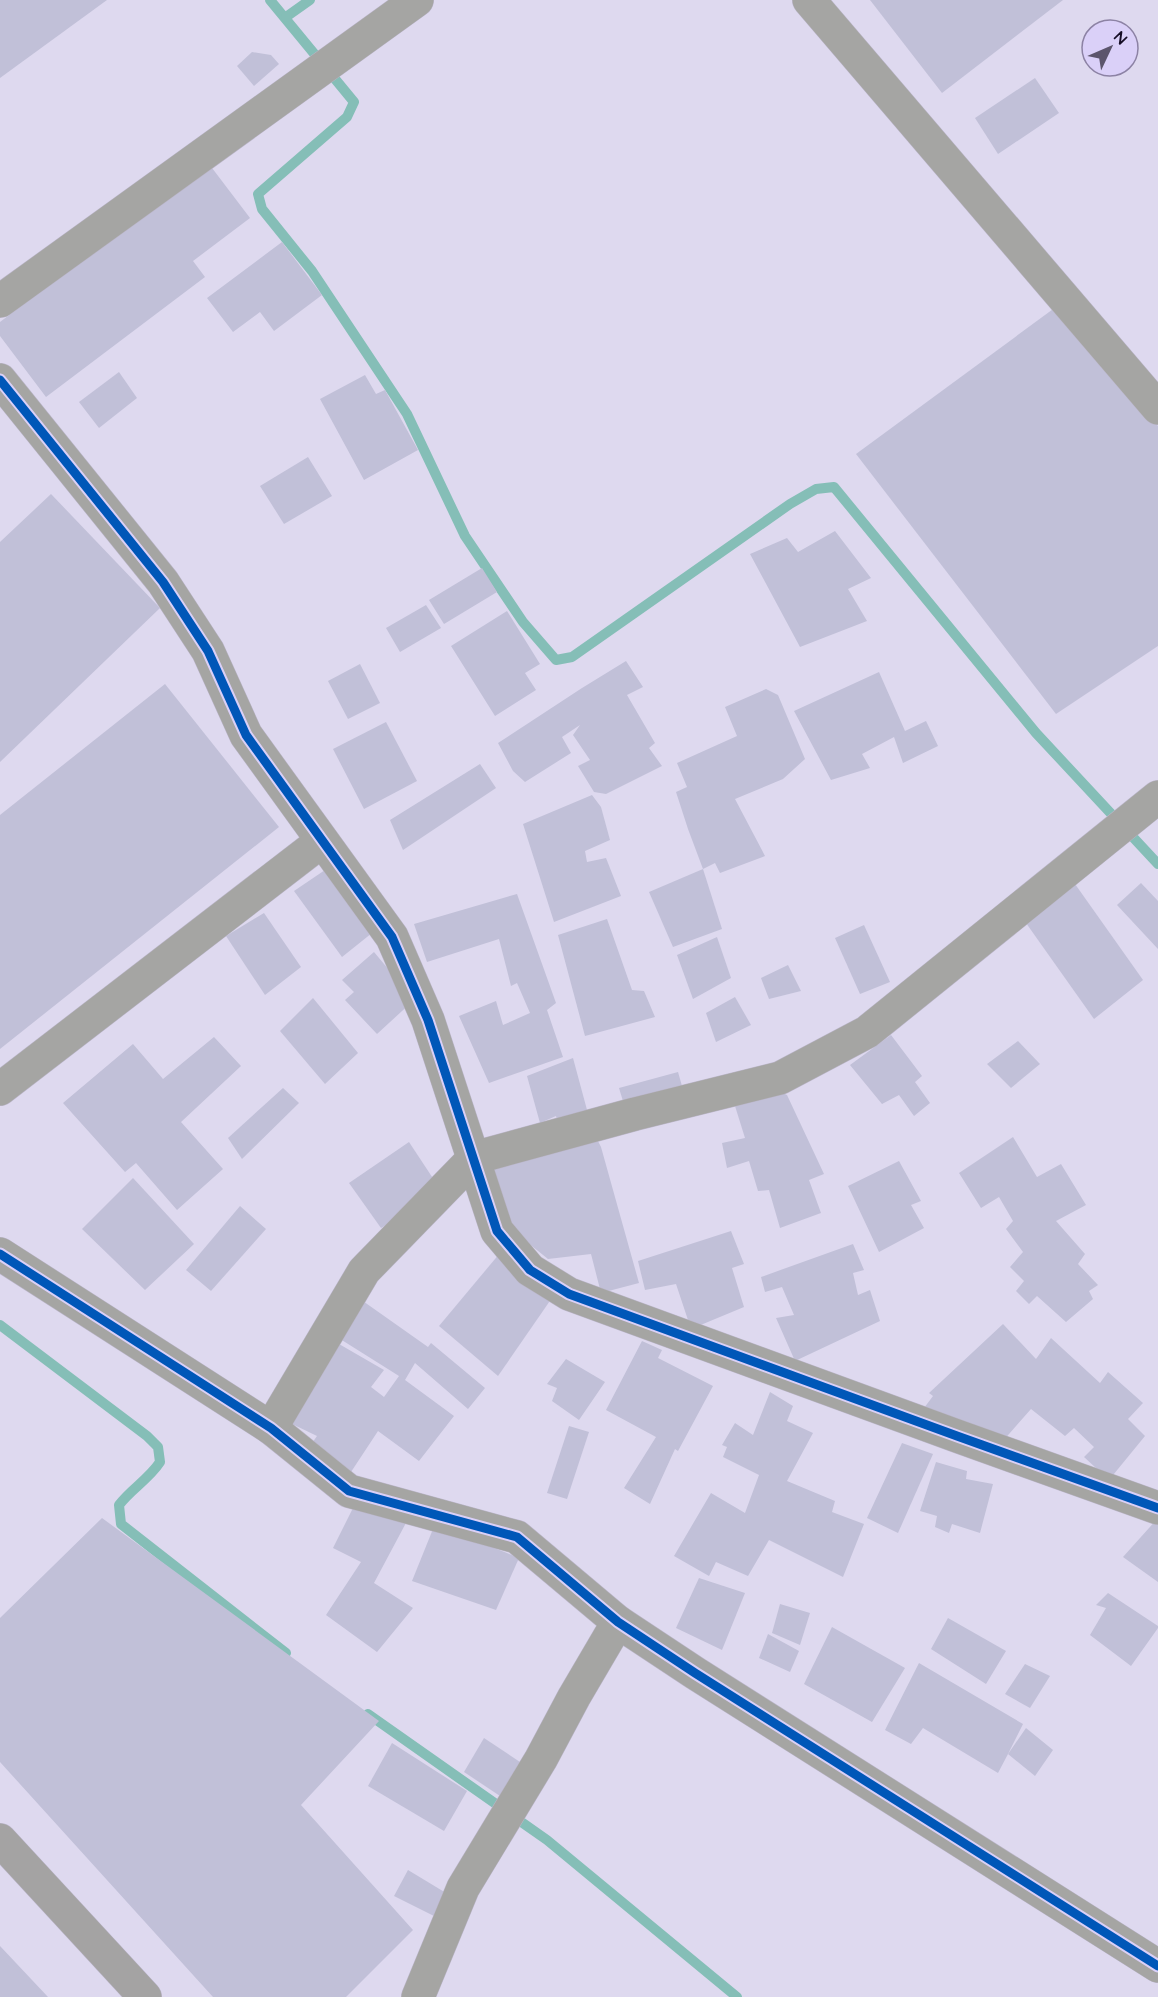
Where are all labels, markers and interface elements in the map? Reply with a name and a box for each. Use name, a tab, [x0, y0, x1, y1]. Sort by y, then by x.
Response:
north arrow	[1080, 18, 1140, 78]
text: N	[1110, 26, 1132, 49]

